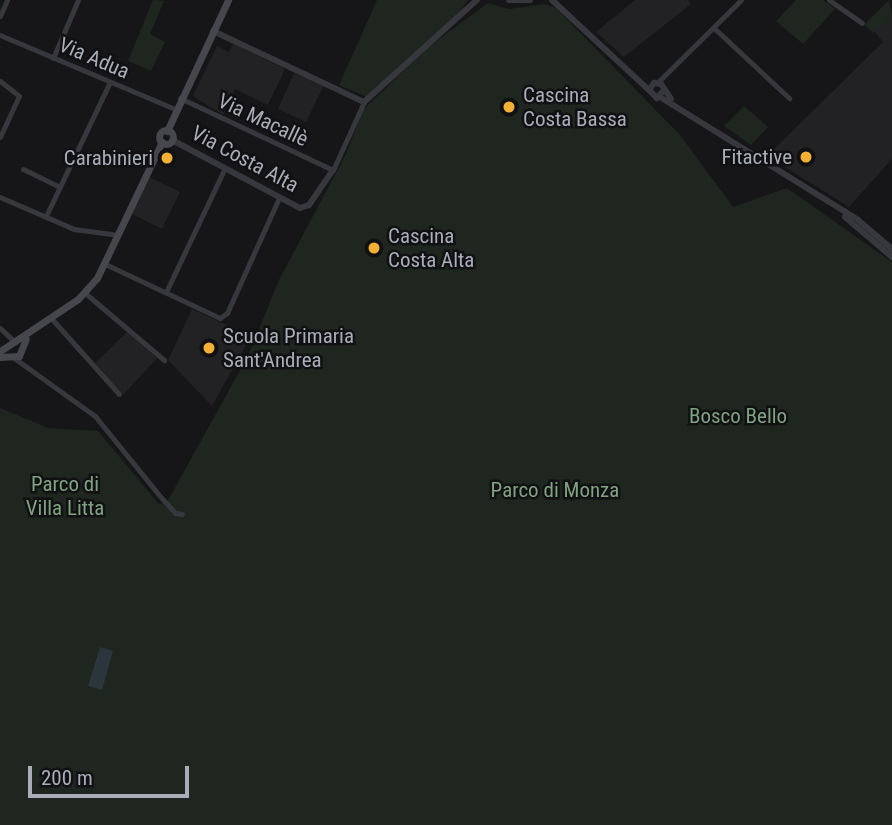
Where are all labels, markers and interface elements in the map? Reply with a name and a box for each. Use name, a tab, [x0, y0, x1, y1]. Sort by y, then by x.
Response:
street label: Via Adua	[55, 32, 133, 84]
place label: Cascina Costa Bassa	[523, 82, 627, 132]
street label: Via Macallè	[214, 88, 312, 152]
marker: Cascina Costa Bassa	[501, 99, 517, 115]
street label: Via Costa Alta	[187, 120, 303, 198]
place label: Fitactive	[721, 144, 792, 170]
place label: Carabinieri	[64, 145, 153, 171]
marker: Fitactive	[798, 149, 814, 165]
marker: Carabinieri	[159, 150, 175, 166]
place label: Cascina Costa Alta	[388, 223, 474, 273]
marker: Cascina Costa Alta	[366, 240, 382, 256]
place label: Scuola Primaria Sant'Andrea	[223, 323, 354, 373]
marker: Scuola Primaria Sant'Andrea	[201, 340, 217, 356]
park label: Bosco Bello	[689, 403, 787, 429]
park label: Parco di Villa Litta	[26, 471, 104, 521]
park label: Parco di Monza	[491, 477, 619, 503]
scale bar	[32, 752, 192, 796]
text: 200 m	[41, 766, 93, 790]

